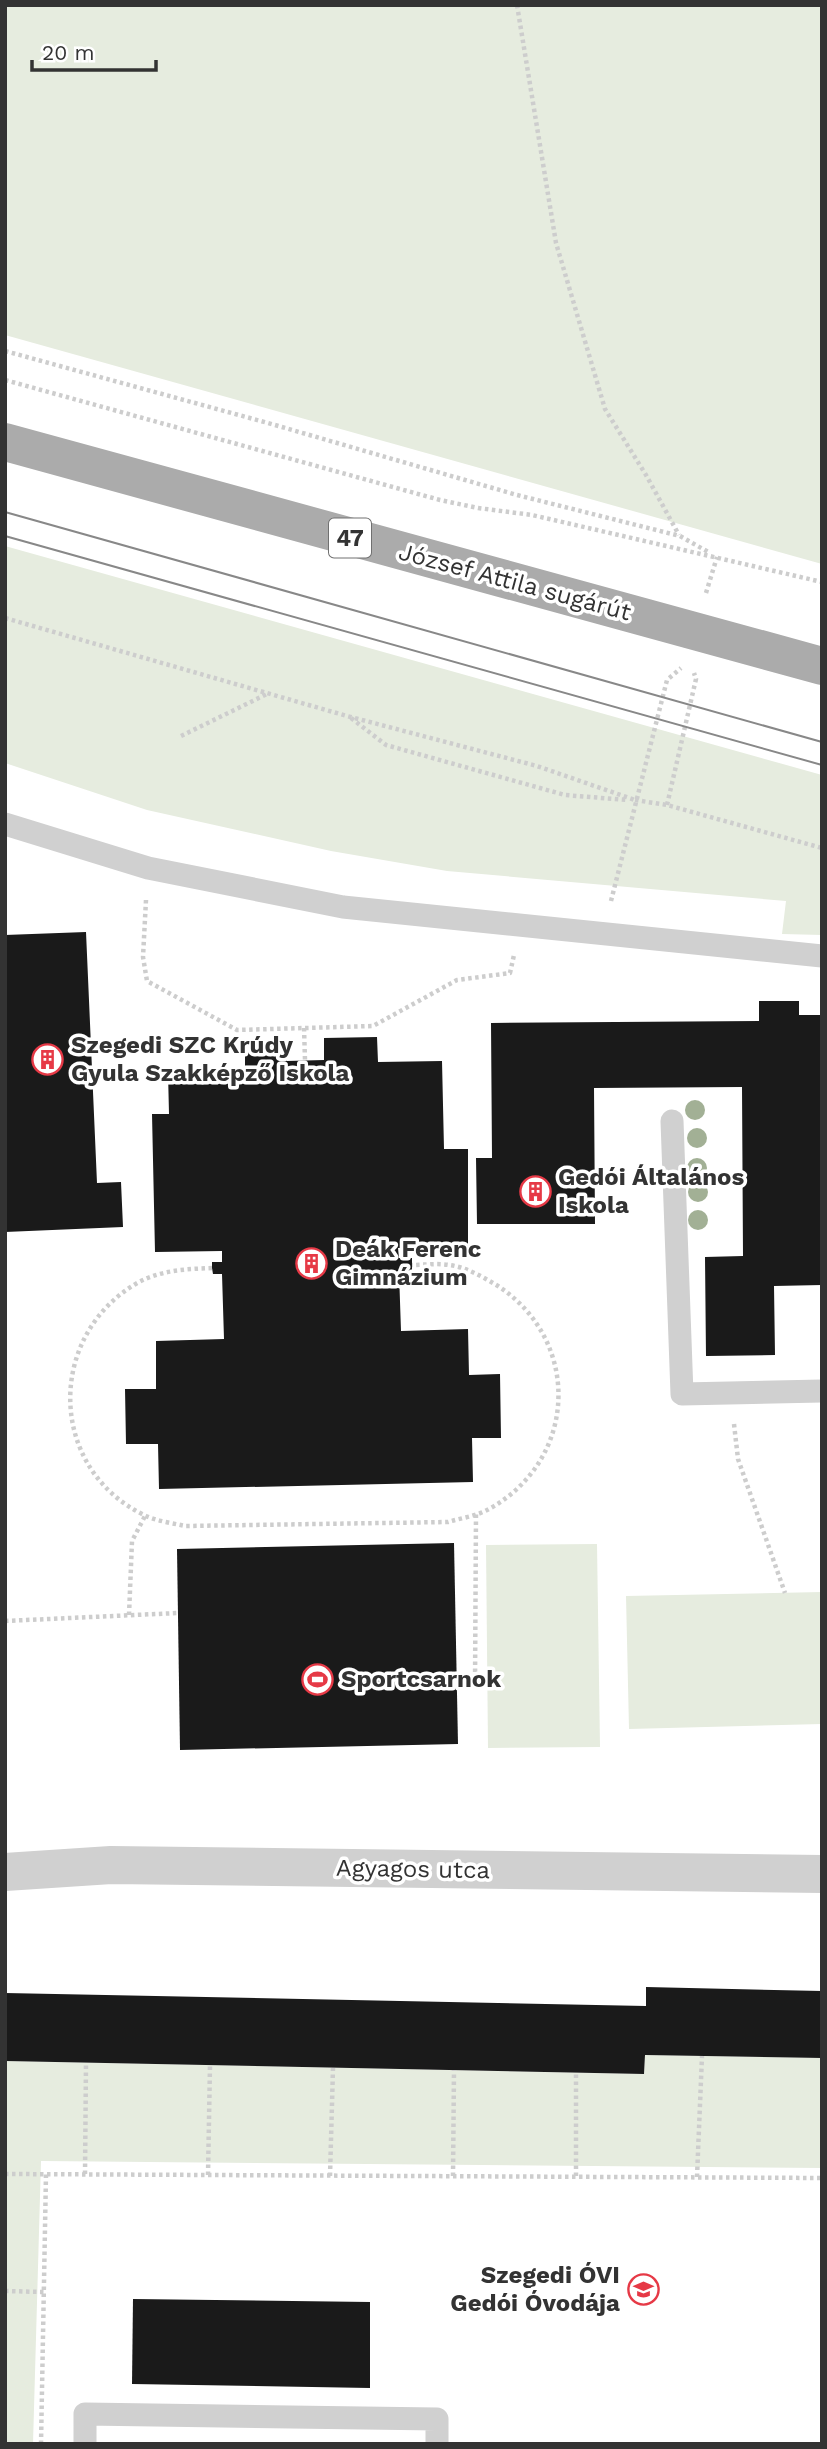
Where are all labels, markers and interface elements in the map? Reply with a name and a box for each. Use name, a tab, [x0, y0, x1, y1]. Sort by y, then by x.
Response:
scale bar	[32, 28, 156, 72]
text: 20 m	[42, 40, 94, 65]
road number: 47	[329, 518, 371, 558]
street label: József Attila sugárút	[396, 537, 634, 627]
place label: Szegedi SZC Krúdy Gyula Szakképző Iskola	[71, 1031, 350, 1087]
building icon: Szegedi SZC Krúdy Gyula Szakképző Iskola	[31, 1042, 65, 1076]
place label: Gedói Általános Iskola	[558, 1163, 744, 1219]
building icon: Gedói Általános Iskola	[518, 1174, 552, 1208]
place label: Deák Ferenc Gimnázium	[335, 1235, 481, 1291]
building icon: Deák Ferenc Gimnázium	[295, 1246, 329, 1280]
sports icon: Sportcsarnok	[301, 1662, 335, 1696]
place label: Sportcsarnok	[341, 1665, 501, 1693]
street label: Agyagos utca	[336, 1854, 490, 1884]
place label: Szegedi ÓVI Gedói Óvodája	[450, 2261, 620, 2317]
school or university icon: Szegedi ÓVI Gedói Óvodája	[626, 2272, 660, 2306]

